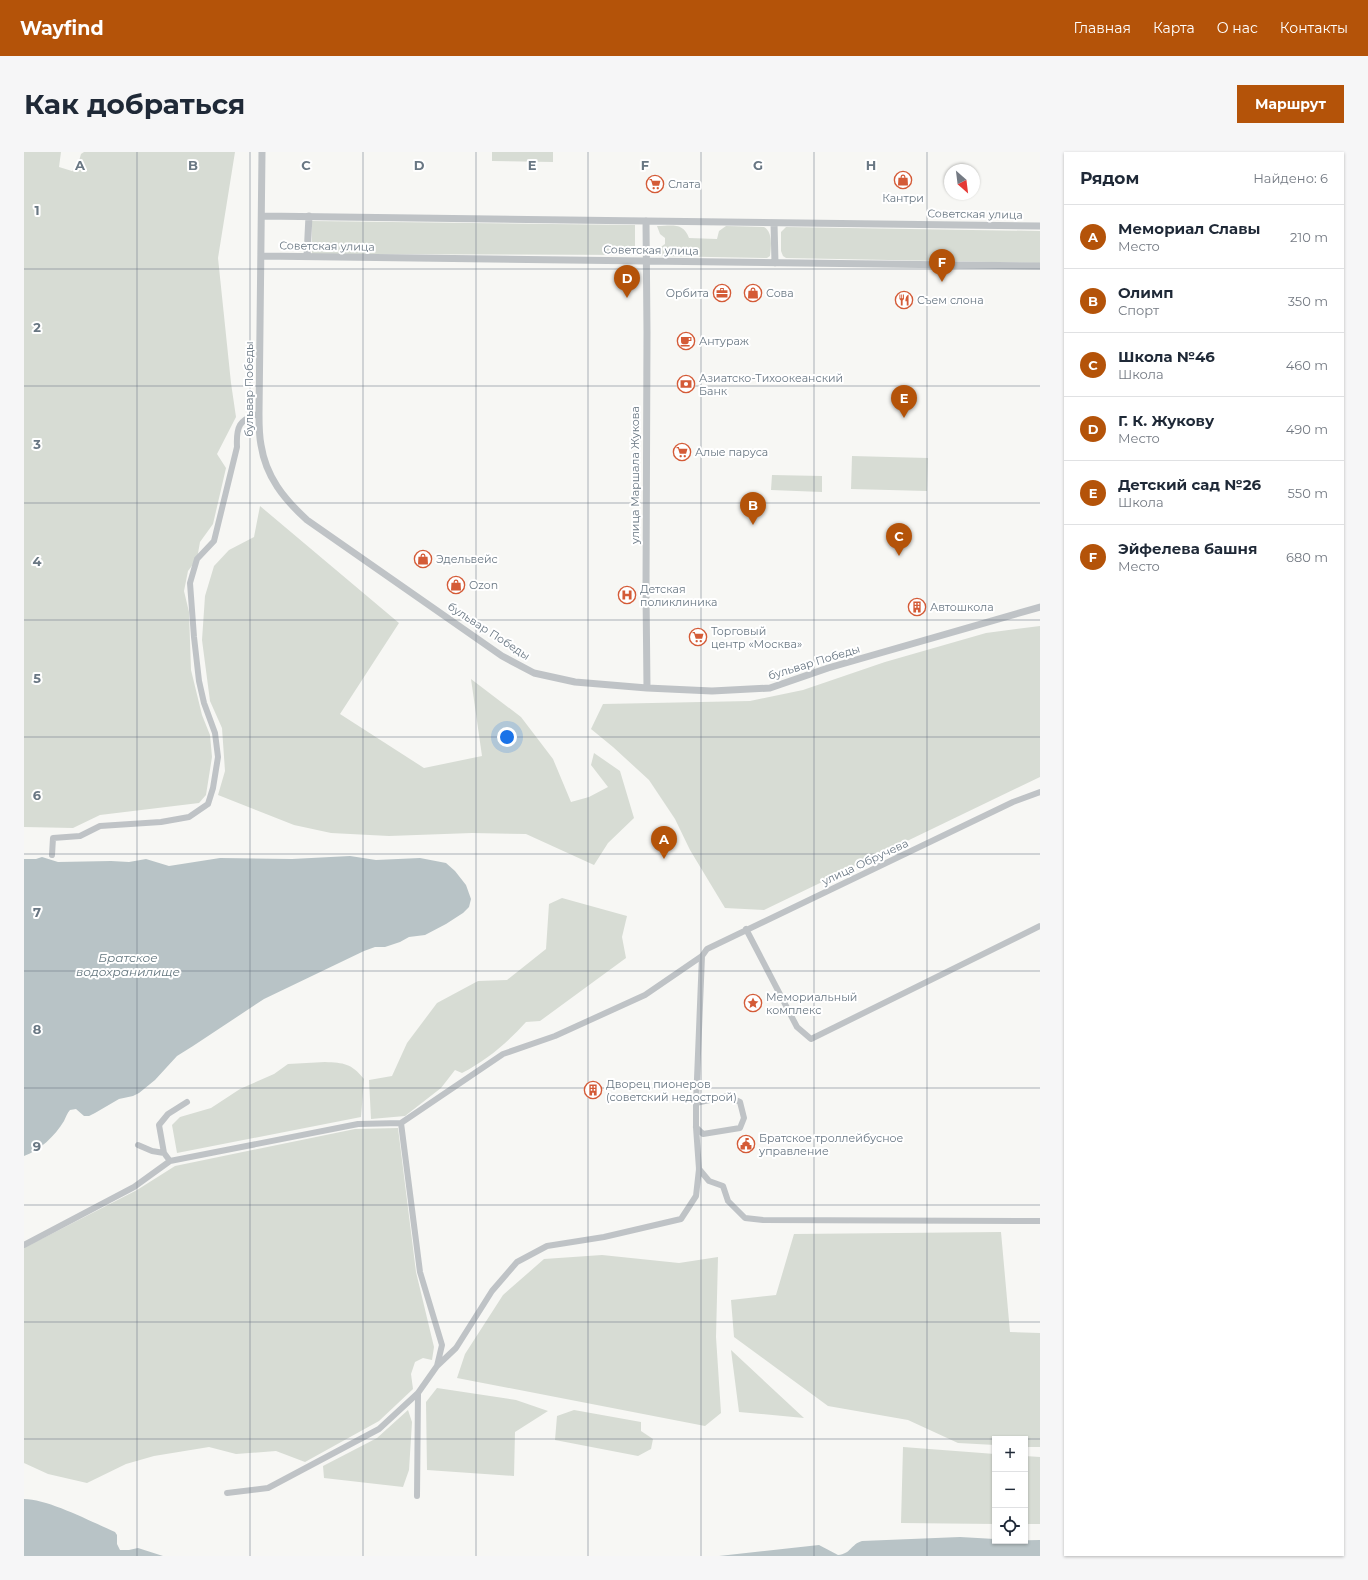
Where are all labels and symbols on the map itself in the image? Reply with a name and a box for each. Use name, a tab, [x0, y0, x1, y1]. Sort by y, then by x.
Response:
text: A	[74, 157, 86, 173]
text: B	[188, 157, 198, 173]
text: C	[301, 157, 311, 173]
text: D	[414, 157, 425, 173]
text: E	[528, 157, 537, 173]
text: F	[641, 157, 649, 173]
text: G	[753, 157, 763, 173]
text: H	[866, 157, 876, 173]
north arrow	[944, 164, 980, 200]
shop icon: Кантри	[893, 170, 913, 190]
supermarket icon: Слата	[645, 174, 665, 194]
place label: Слата	[668, 177, 701, 191]
place label: Кантри	[882, 191, 924, 205]
text: 1	[34, 202, 40, 218]
street label: Советская улица	[927, 206, 1023, 222]
street label: Советская улица	[279, 238, 375, 254]
street label: Советская улица	[603, 242, 699, 258]
pin: F	[929, 249, 955, 282]
pin: D	[614, 265, 640, 298]
office icon: Орбита	[712, 283, 732, 303]
shop icon: Сова	[743, 283, 763, 303]
place label: Орбита	[666, 286, 709, 300]
place label: Сова	[766, 286, 794, 300]
restaurant icon: Съем слона	[894, 290, 914, 310]
place label: Съем слона	[917, 293, 984, 307]
text: 2	[33, 319, 41, 335]
cafe icon: Антураж	[676, 331, 696, 351]
place label: Антураж	[699, 334, 749, 348]
street label: бульвар Победы	[242, 341, 256, 437]
place label: Азиатско-Тихоокеанский Банк	[699, 371, 843, 398]
bank icon: Азиатско-Тихоокеанский Банк	[676, 374, 696, 394]
pin: E	[891, 385, 917, 418]
street label: улица Маршала Жукова	[628, 406, 642, 545]
text: 3	[32, 436, 41, 452]
supermarket icon: Алые паруса	[672, 442, 692, 462]
place label: Алые паруса	[695, 445, 768, 459]
pin: B	[740, 492, 766, 525]
pin: C	[886, 523, 912, 556]
shop icon: Эдельвейс	[413, 549, 433, 569]
place label: Эдельвейс	[436, 552, 498, 566]
text: 4	[33, 553, 42, 569]
shop icon: Ozon	[446, 575, 466, 595]
place label: Ozon	[469, 578, 498, 592]
place label: Детская поликлиника	[640, 582, 718, 609]
hospital icon: Детская поликлиника	[617, 585, 637, 605]
building icon: Автошкола	[907, 597, 927, 617]
street label: бульвар Победы	[445, 599, 533, 663]
place label: Автошкола	[930, 600, 994, 614]
place label: Торговый центр «Москва»	[711, 624, 802, 651]
supermarket icon: Торговый центр «Москва»	[688, 627, 708, 647]
street label: бульвар Победы	[766, 641, 862, 683]
text: 5	[33, 670, 41, 686]
your location	[497, 727, 517, 747]
text: 6	[33, 787, 42, 803]
pin: A	[651, 826, 677, 859]
street label: улица Обручева	[819, 836, 910, 889]
text: 7	[33, 904, 41, 920]
water label: Братское водохранилище	[76, 950, 180, 979]
place label: Мемориальный комплекс	[766, 990, 857, 1017]
place icon: Мемориальный комплекс	[743, 993, 763, 1013]
text: 8	[33, 1021, 42, 1037]
place label: Дворец пионеров (советский недострой)	[606, 1077, 737, 1104]
building icon: Дворец пионеров (советский недострой)	[583, 1080, 603, 1100]
place label: Братское троллейбусное управление	[758, 1131, 904, 1158]
public building icon: Братское троллейбусное управление	[736, 1134, 756, 1154]
text: 9	[33, 1138, 41, 1154]

